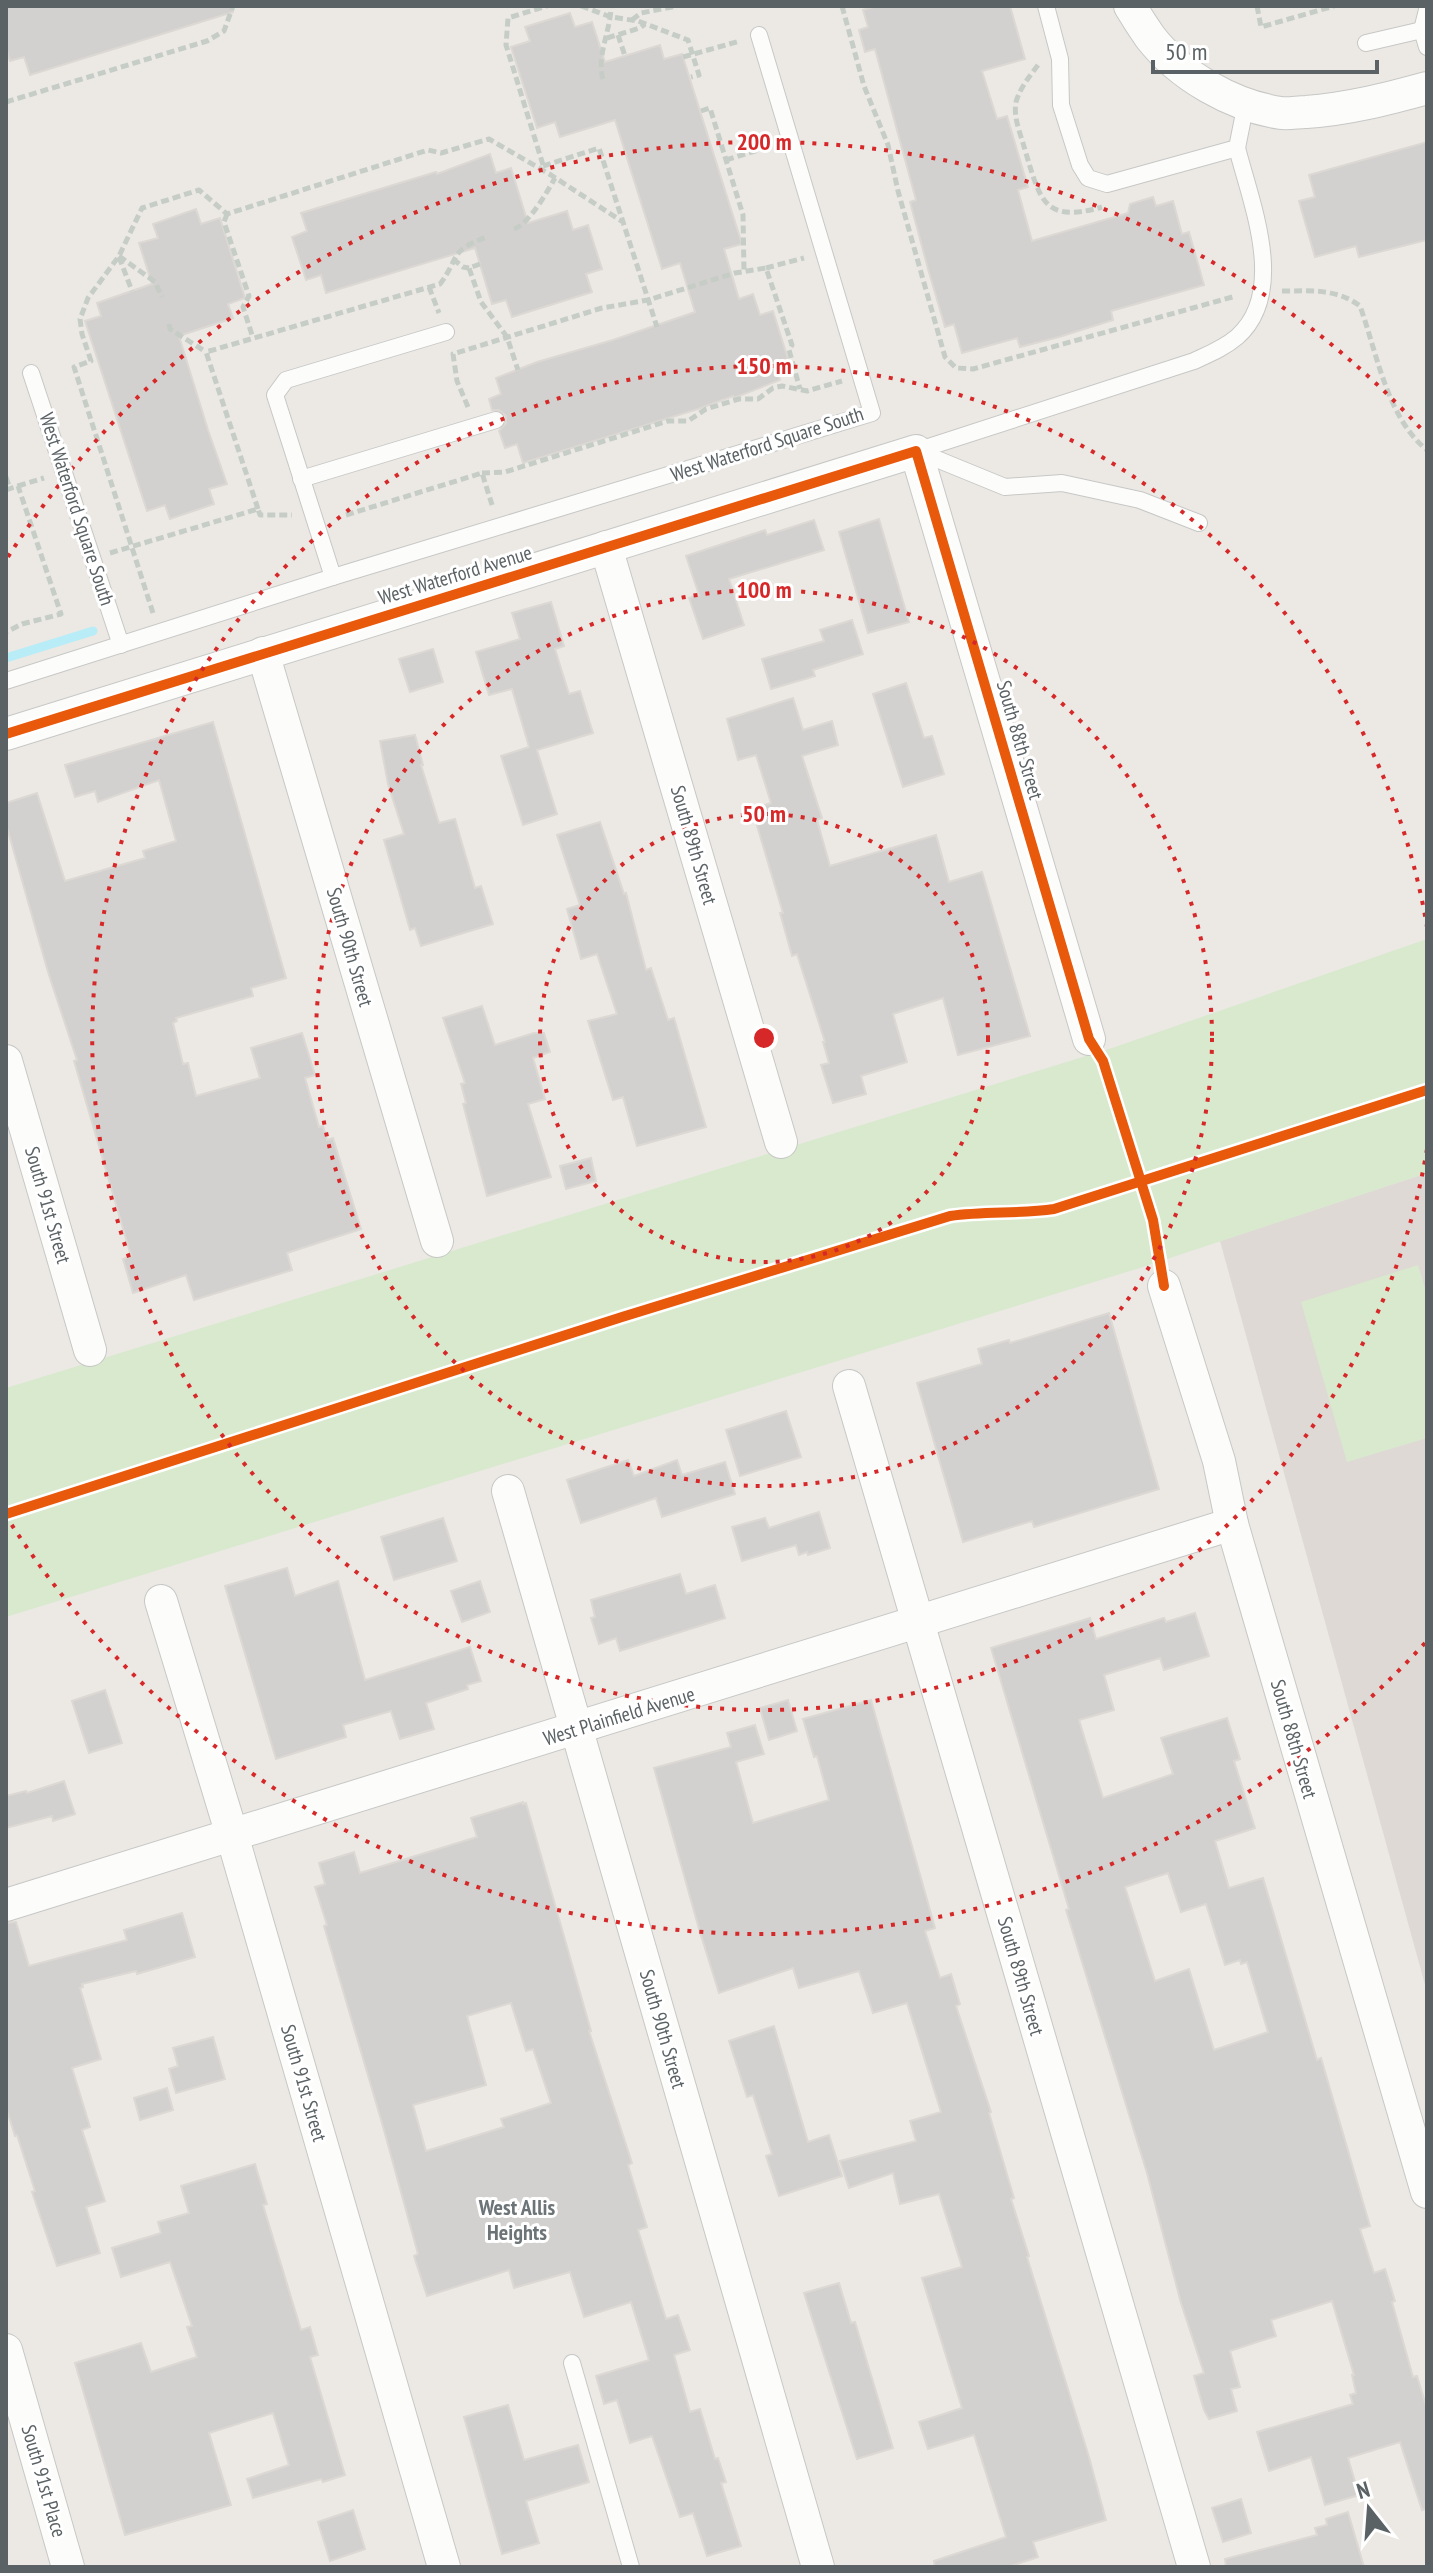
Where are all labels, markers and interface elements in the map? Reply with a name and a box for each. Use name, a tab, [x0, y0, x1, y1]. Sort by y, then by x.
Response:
scale bar	[1153, 24, 1377, 74]
text: 50 m	[1165, 36, 1207, 67]
text: 200 m	[736, 126, 792, 157]
text: 150 m	[736, 350, 792, 381]
street label: West Waterford Square South	[667, 401, 867, 487]
street label: West Waterford Square South	[34, 409, 120, 609]
street label: West Waterford Avenue	[375, 539, 535, 611]
text: 100 m	[736, 574, 792, 605]
street label: South 88th Street	[991, 678, 1049, 803]
street label: South 89th Street	[665, 783, 723, 908]
text: 50 m	[742, 798, 786, 829]
street label: South 90th Street	[321, 885, 379, 1010]
centre of rings	[750, 1024, 778, 1052]
street label: South 91st Street	[19, 1144, 77, 1267]
street label: South 88th Street	[1265, 1677, 1323, 1802]
street label: West Plainfield Avenue	[540, 1681, 698, 1751]
street label: South 89th Street	[992, 1914, 1050, 2039]
street label: South 90th Street	[634, 1967, 692, 2092]
street label: South 91st Street	[275, 2022, 333, 2145]
district label: West Allis Heights	[478, 2193, 556, 2246]
street label: South 91st Place	[16, 2422, 72, 2540]
north arrow	[1329, 2469, 1409, 2549]
text: N	[1353, 2475, 1373, 2505]

